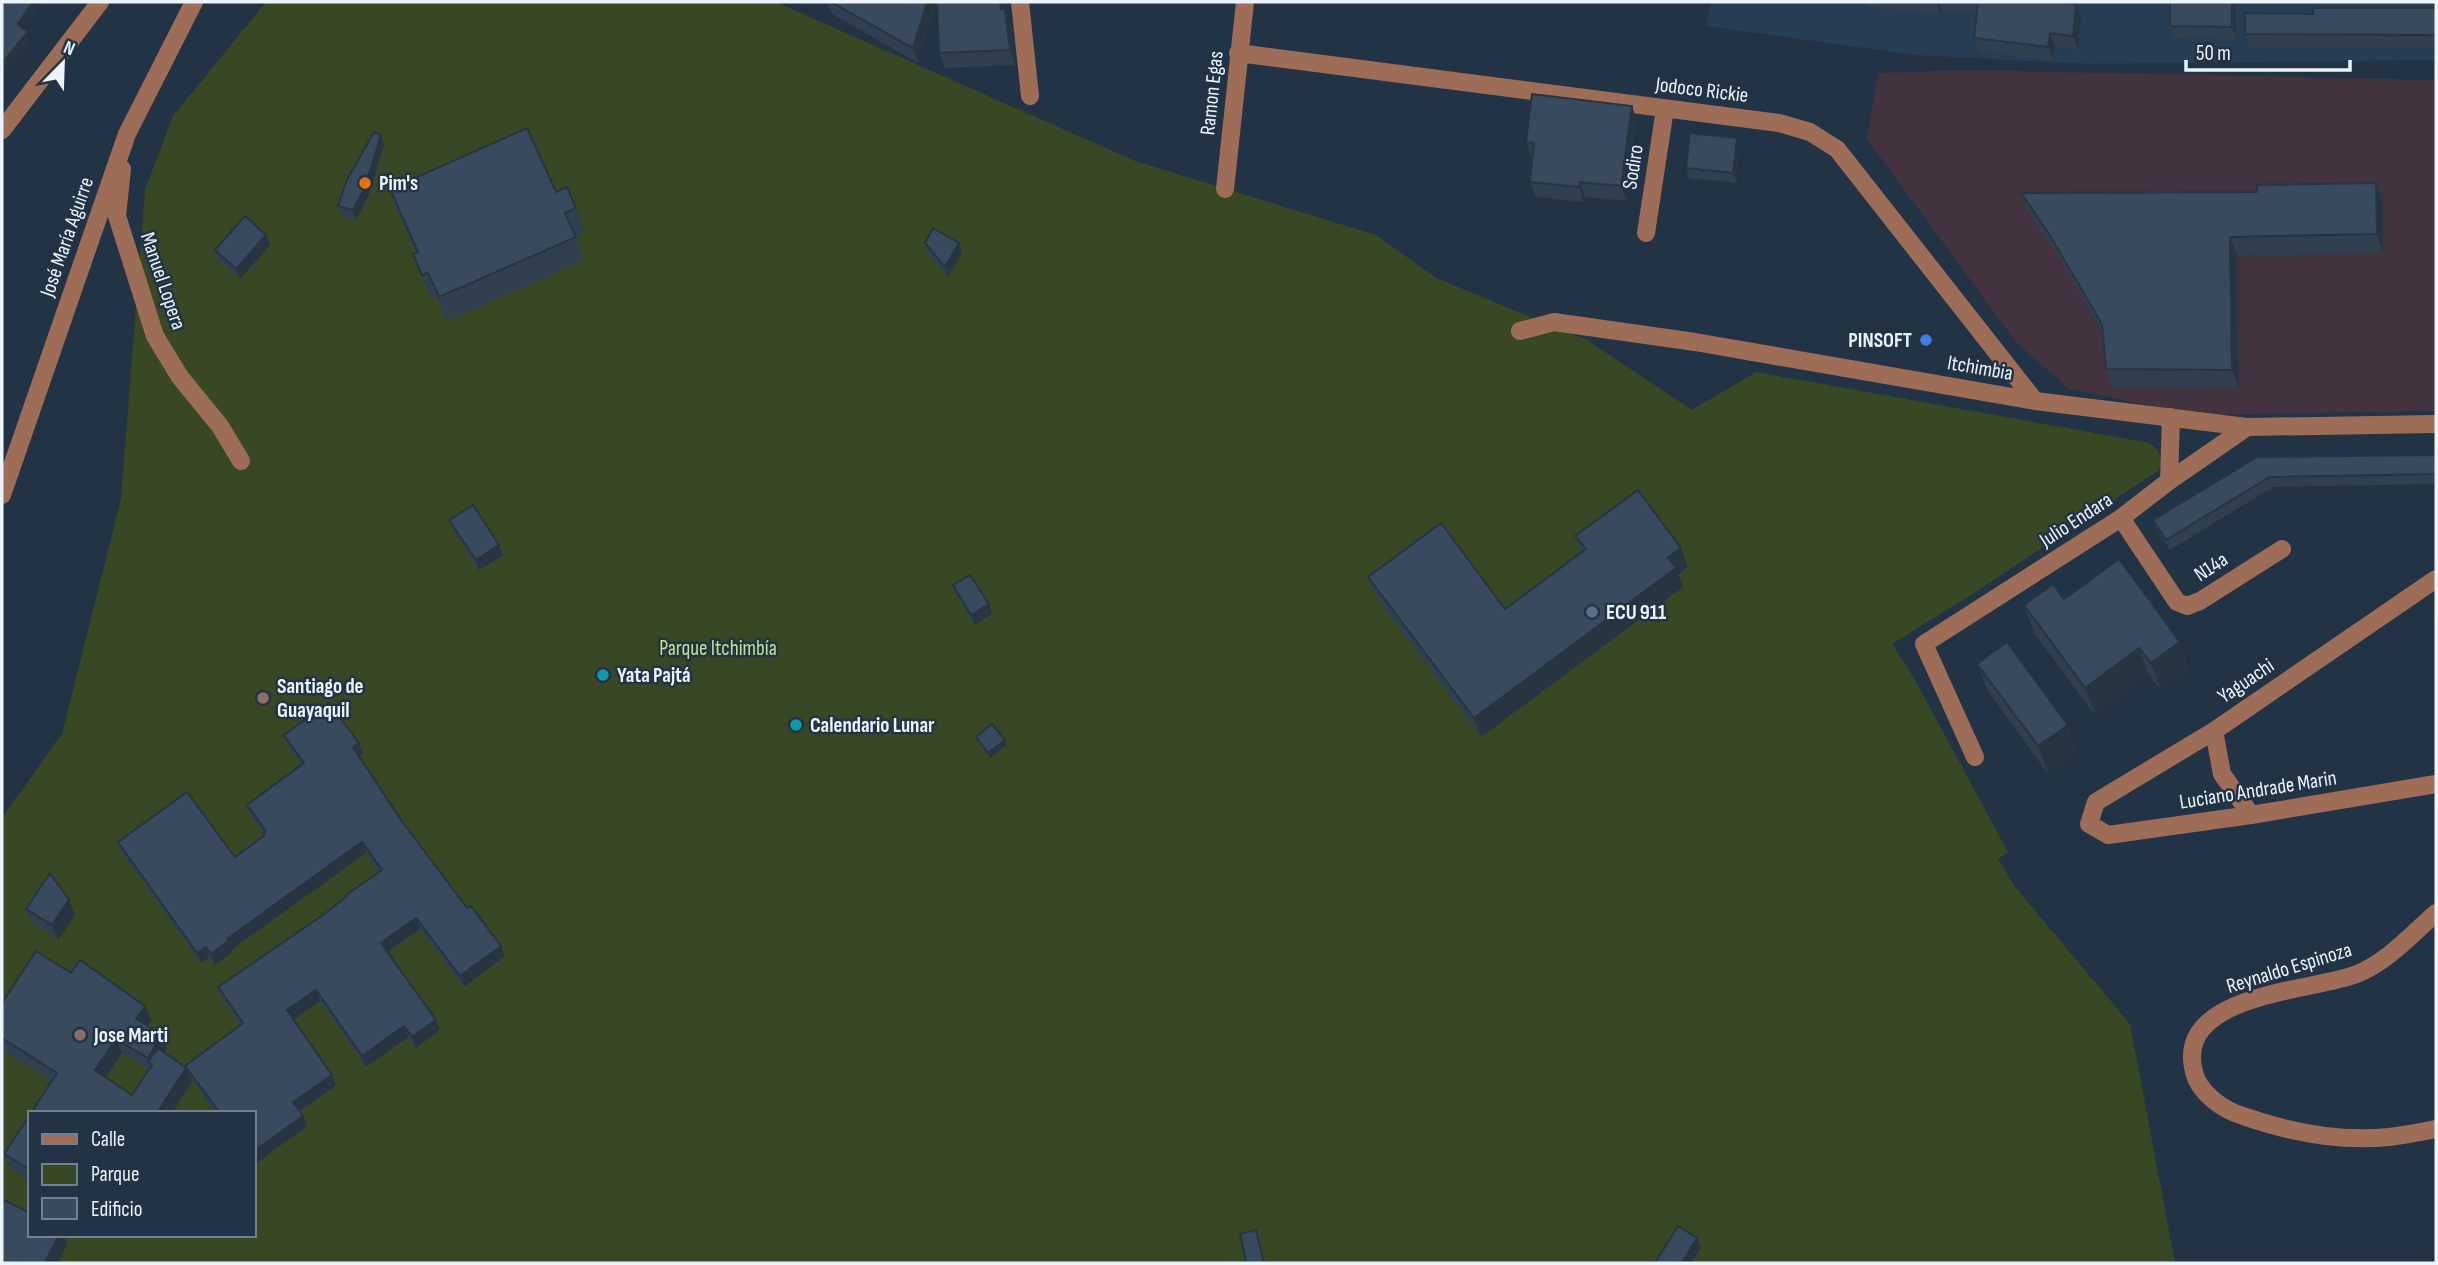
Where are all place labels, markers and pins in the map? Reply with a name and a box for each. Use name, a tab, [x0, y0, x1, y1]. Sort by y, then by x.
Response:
place label: Pim's	[379, 171, 418, 196]
marker: Pim's	[357, 175, 373, 191]
place label: PINSOFT	[1848, 328, 1912, 353]
marker: PINSOFT	[1918, 332, 1934, 348]
place label: ECU 911	[1606, 600, 1666, 625]
marker: ECU 911	[1584, 604, 1600, 620]
place label: Yata Pajtá	[617, 663, 691, 688]
marker: Yata Pajtá	[595, 667, 611, 683]
place label: Santiago de Guayaquil	[277, 674, 364, 723]
marker: Santiago de Guayaquil	[255, 690, 271, 706]
place label: Calendario Lunar	[810, 713, 935, 738]
marker: Calendario Lunar	[788, 717, 804, 733]
place label: Jose Marti	[93, 1023, 168, 1048]
marker: Jose Marti	[72, 1027, 88, 1043]

